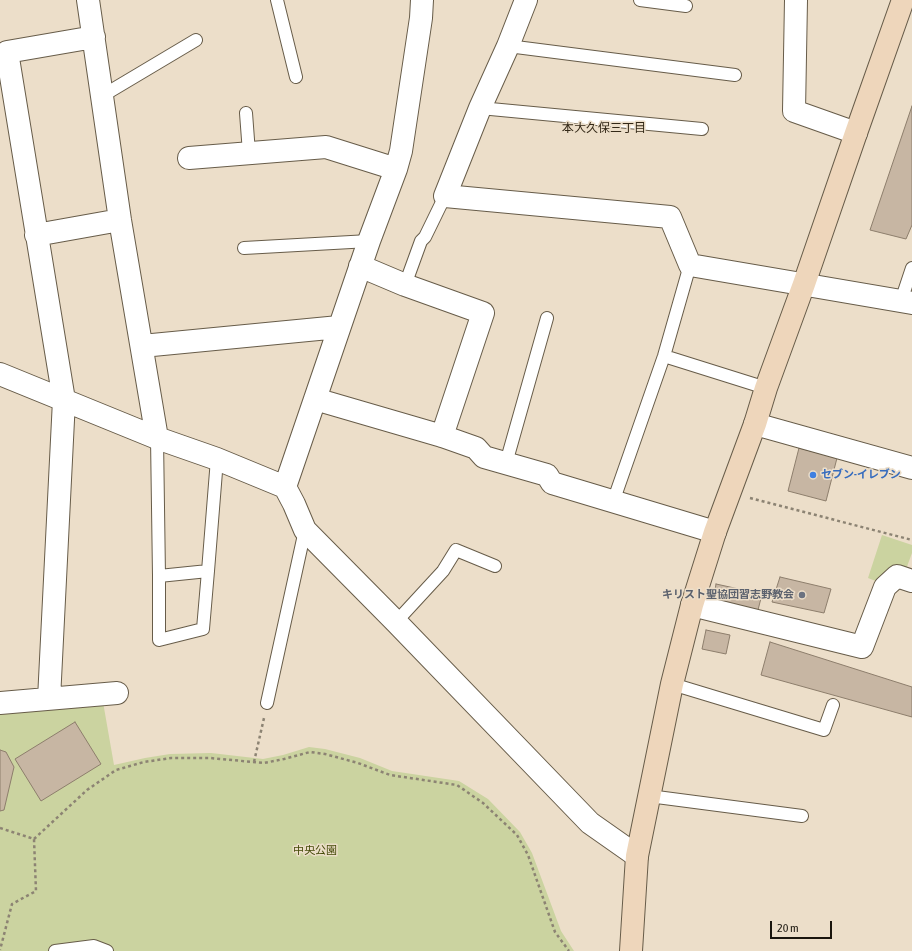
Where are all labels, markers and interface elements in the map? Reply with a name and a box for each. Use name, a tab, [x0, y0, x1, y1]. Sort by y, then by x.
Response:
district label: 本大久保三丁目	[562, 121, 646, 135]
place label: セブン-イレブン	[821, 468, 901, 482]
marker: セブン-イレブン	[808, 470, 818, 480]
place label: キリスト聖協団習志野教会	[662, 588, 794, 602]
marker: キリスト聖協団習志野教会	[797, 590, 807, 600]
park label: 中央公園	[293, 844, 337, 858]
scale bar	[772, 913, 834, 939]
text: 20 m	[777, 921, 799, 935]

